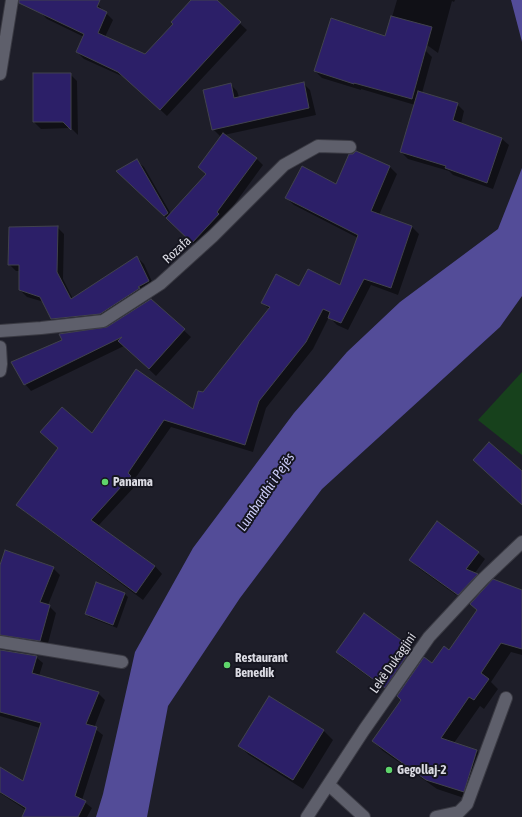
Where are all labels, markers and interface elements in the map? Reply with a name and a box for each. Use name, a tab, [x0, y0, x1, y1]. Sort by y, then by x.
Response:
street label: Rozafa	[160, 233, 194, 267]
water label: Lumbardhi i Pejës	[234, 450, 298, 534]
place label: Panama	[113, 474, 153, 490]
marker: Panama	[100, 477, 110, 487]
street label: Lekë Dukagjini	[366, 630, 420, 696]
place label: Restaurant Benedik	[235, 650, 288, 681]
marker: Restaurant Benedik	[222, 660, 232, 670]
place label: Gegollaj-2	[397, 762, 447, 778]
marker: Gegollaj-2	[384, 765, 394, 775]

